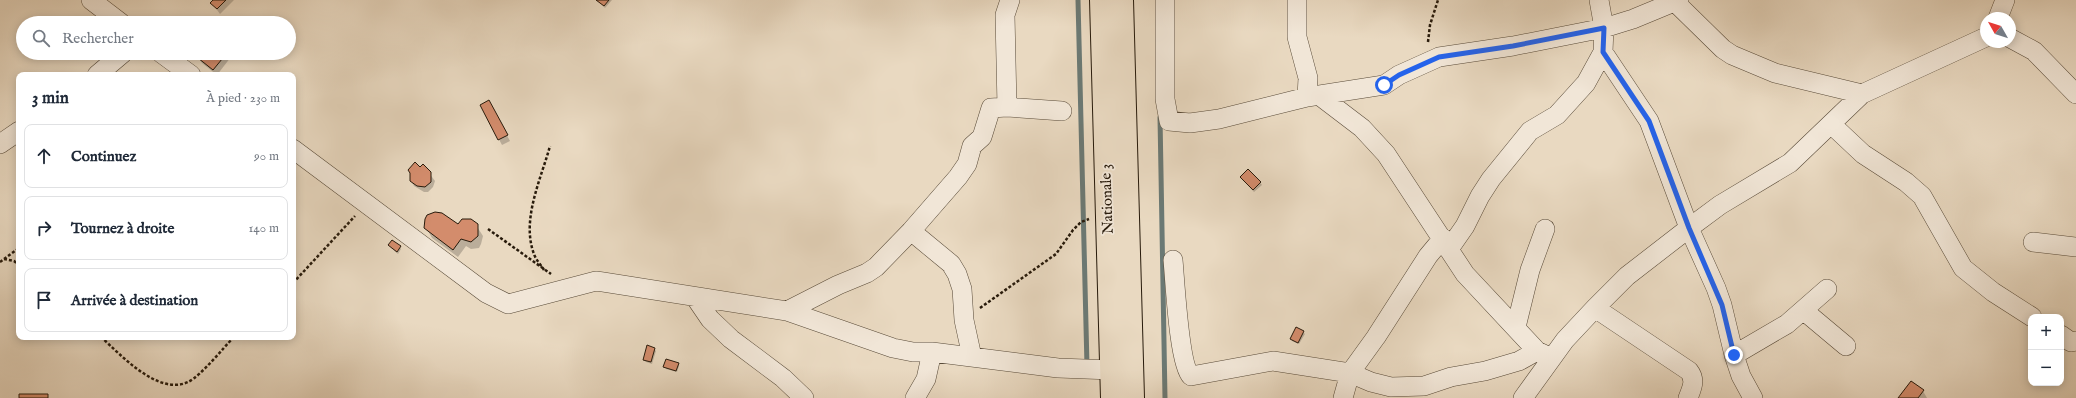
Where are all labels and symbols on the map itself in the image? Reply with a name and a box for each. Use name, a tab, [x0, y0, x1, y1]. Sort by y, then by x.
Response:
north arrow	[1980, 12, 2016, 48]
route start	[1375, 76, 1393, 94]
street label: Nationale 3	[1096, 163, 1118, 235]
route end	[1725, 346, 1743, 364]

